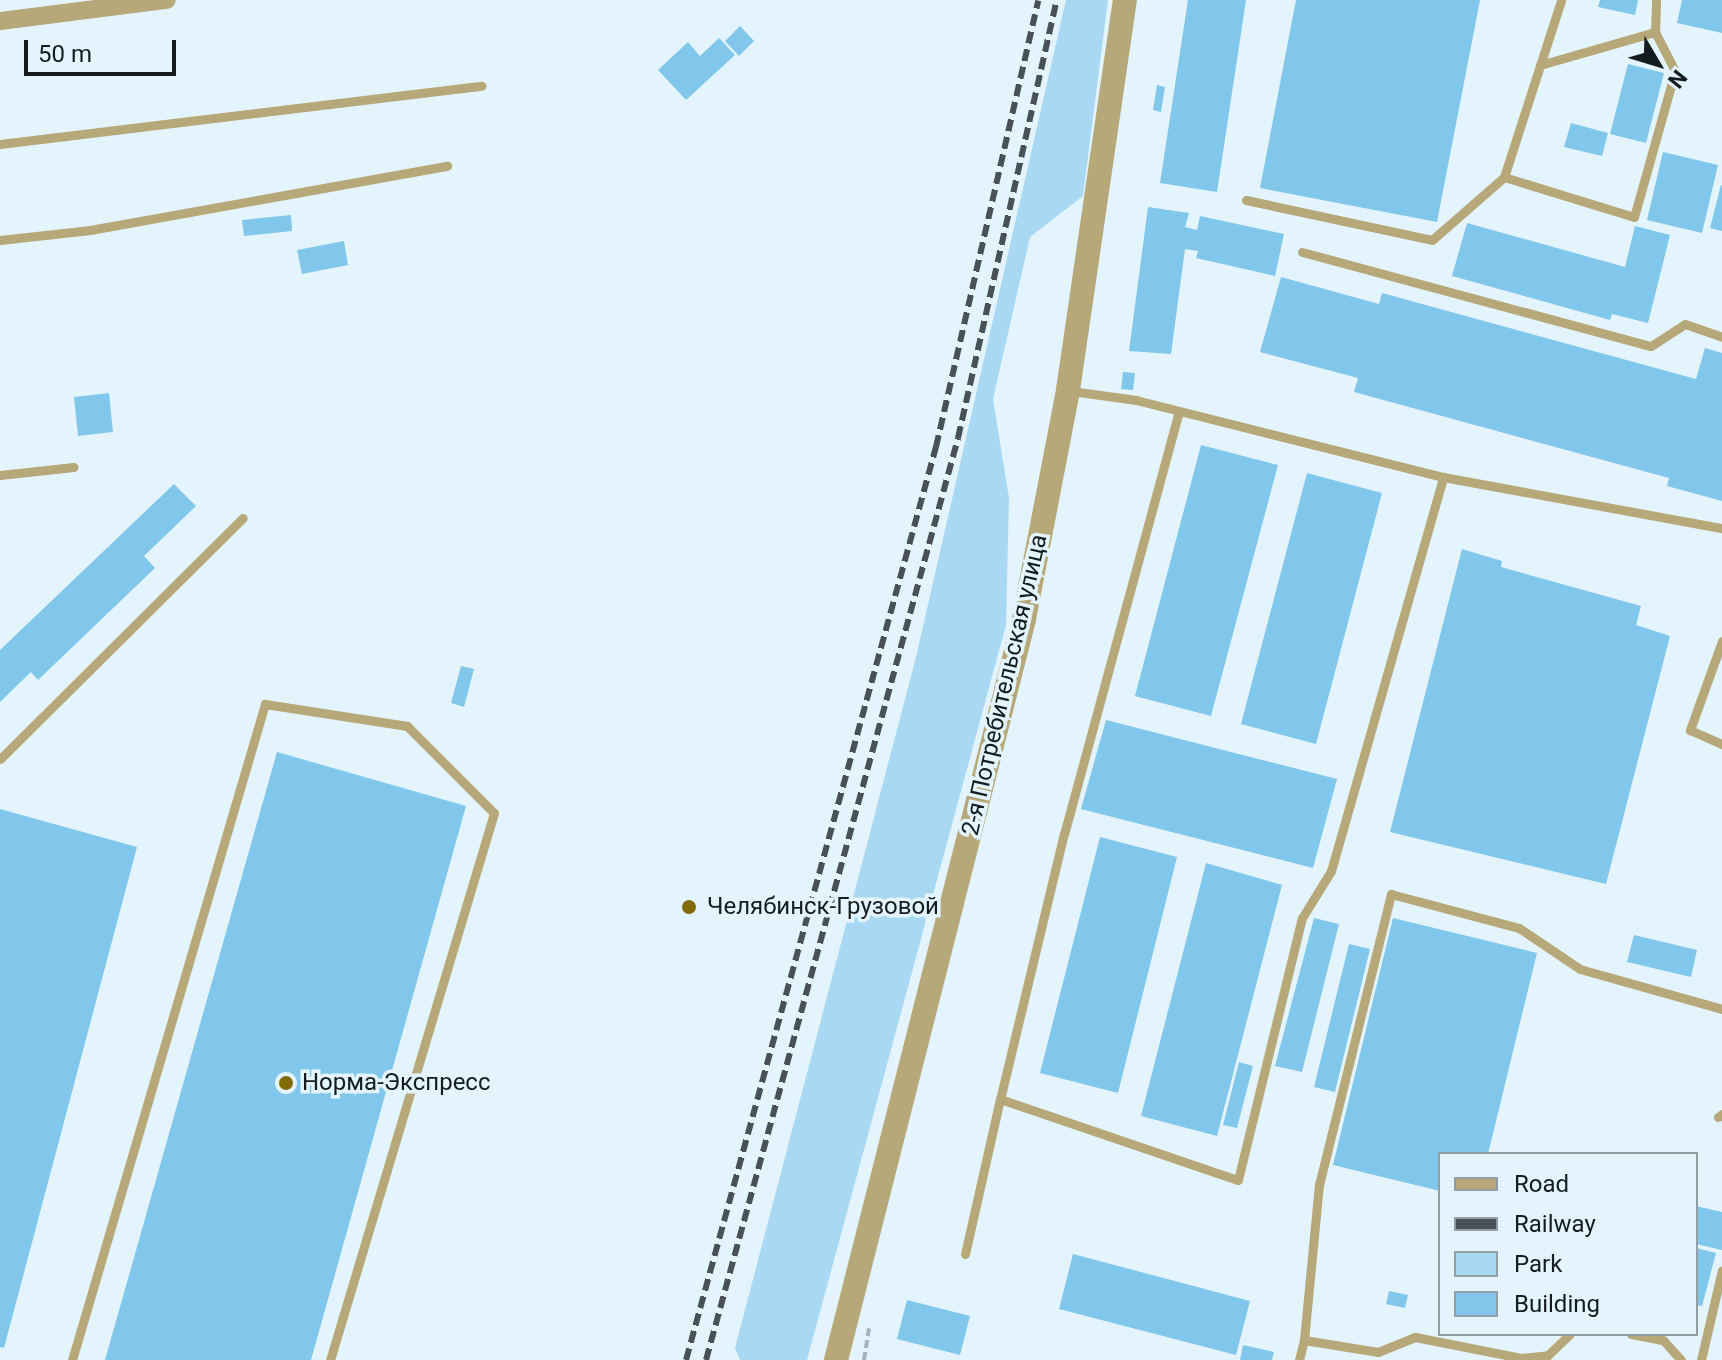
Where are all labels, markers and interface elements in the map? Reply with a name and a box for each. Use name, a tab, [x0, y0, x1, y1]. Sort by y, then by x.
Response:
scale bar	[28, 24, 180, 74]
north arrow	[1618, 24, 1698, 104]
text: 50 m	[38, 40, 92, 68]
text: N	[1663, 65, 1692, 93]
street label: 2-я Потребительская улица	[956, 532, 1054, 838]
place label: Челябинск-Грузовой	[707, 893, 939, 921]
marker: Челябинск-Грузовой	[678, 896, 700, 918]
place label: Норма-Экспресс	[302, 1069, 490, 1097]
marker: Норма-Экспресс	[277, 1074, 295, 1092]
legend	[1438, 1152, 1698, 1336]
text: Road	[1514, 1170, 1569, 1198]
text: Railway	[1514, 1210, 1596, 1238]
text: Park	[1514, 1250, 1562, 1278]
text: Building	[1514, 1290, 1600, 1318]

